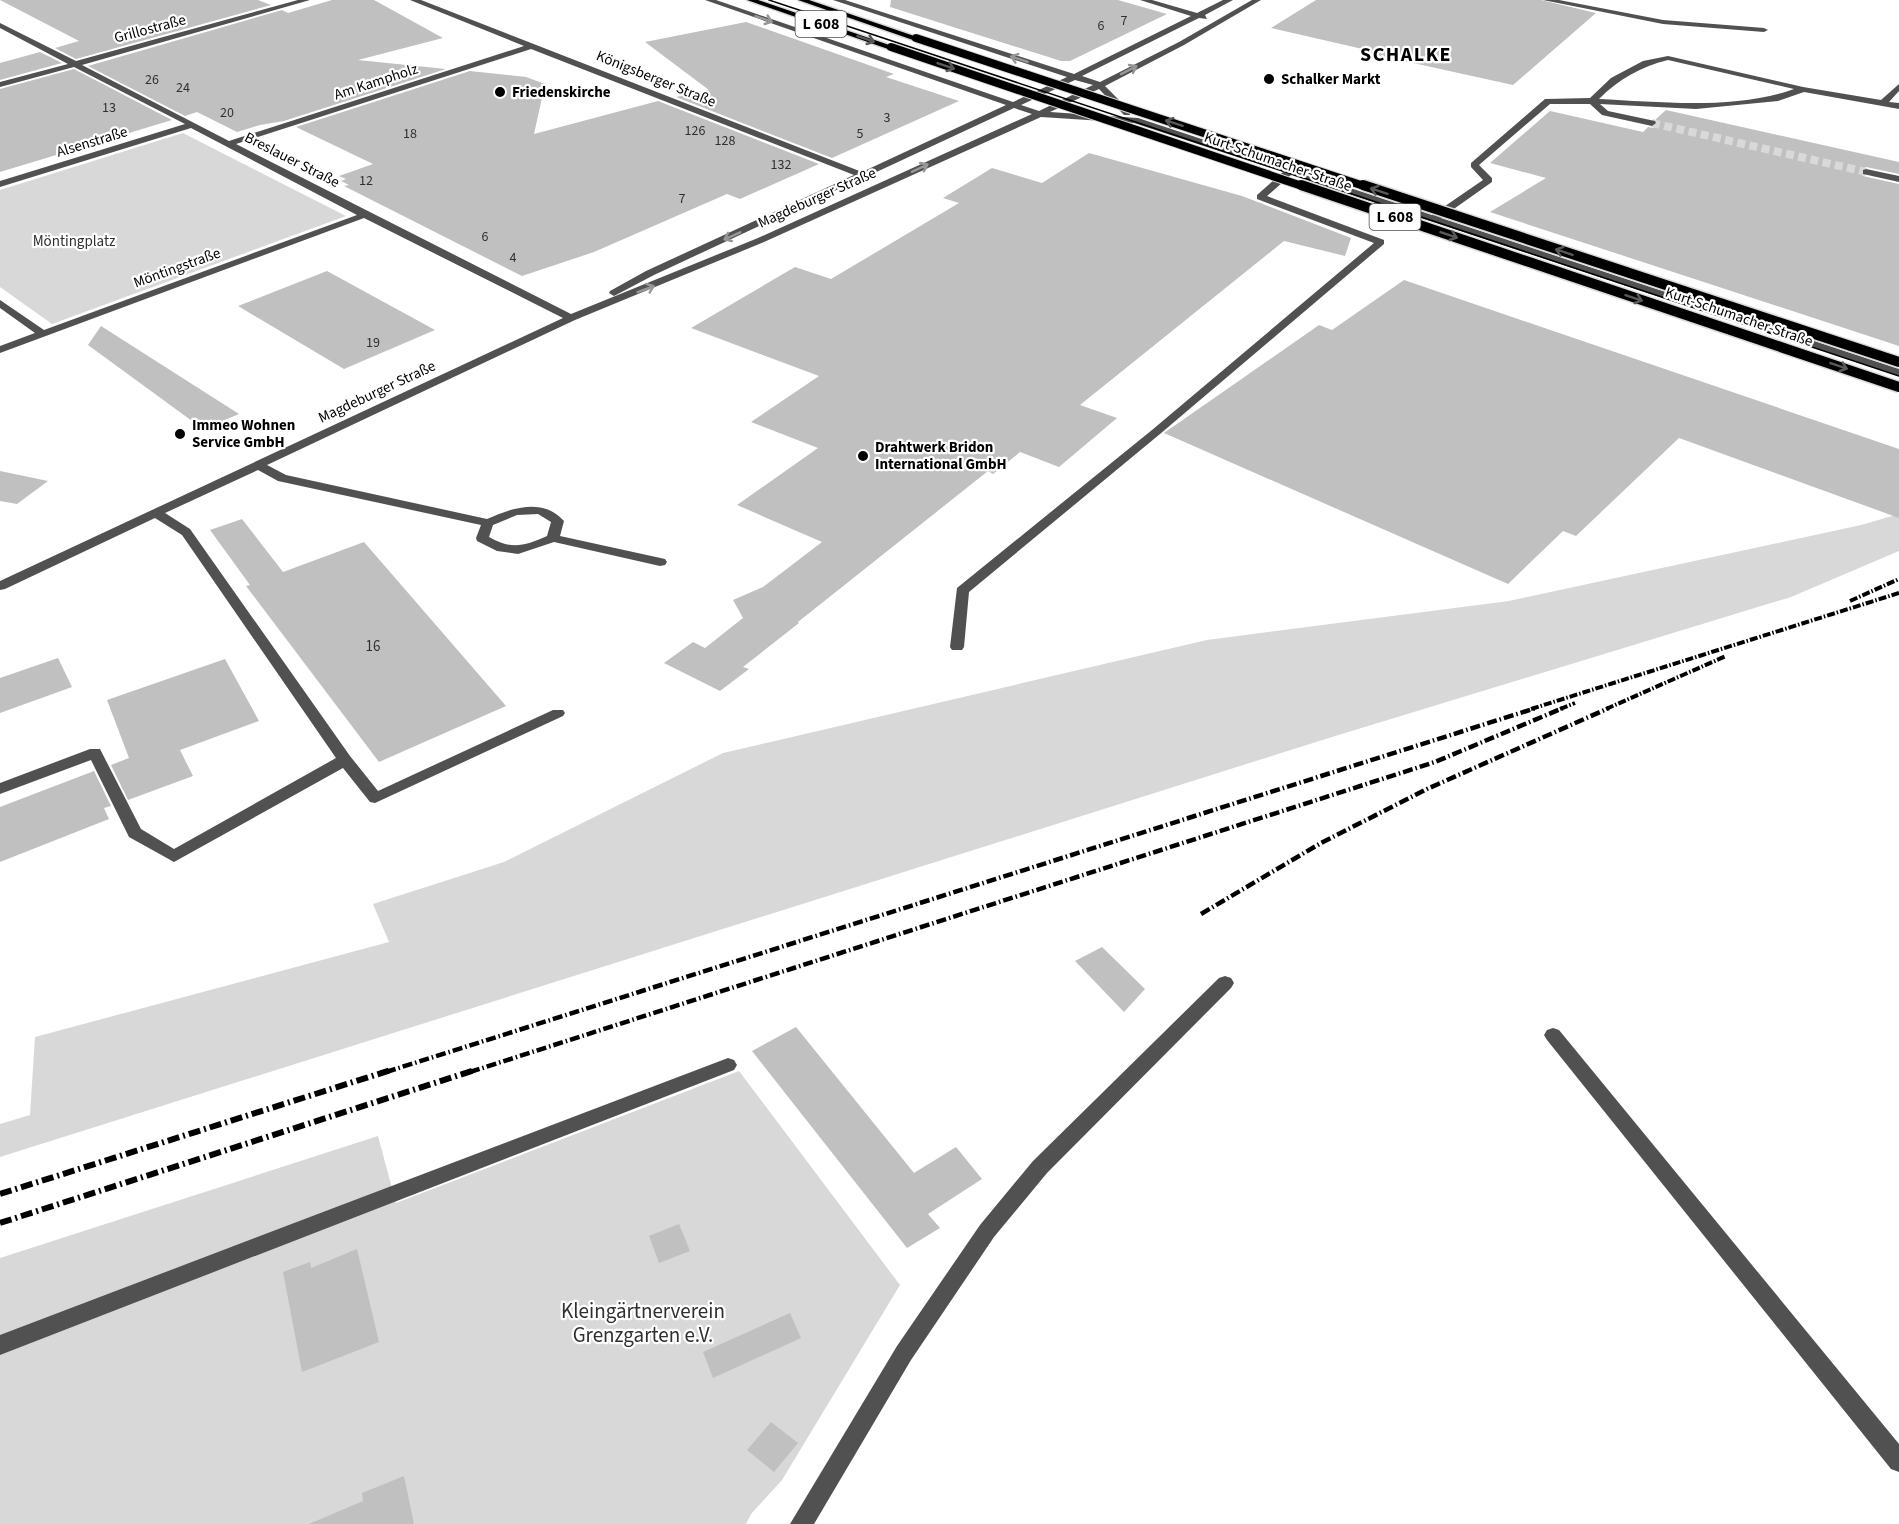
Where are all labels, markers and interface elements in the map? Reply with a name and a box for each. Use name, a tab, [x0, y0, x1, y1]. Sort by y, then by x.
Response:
street label: Grillostraße	[112, 9, 188, 49]
road number: L 608	[796, 11, 846, 37]
house number: 7	[1121, 11, 1128, 31]
one-way arrow	[754, 15, 773, 26]
house number: 6	[1098, 16, 1105, 36]
one-way arrow	[856, 34, 875, 45]
district label: SCHALKE	[1360, 41, 1452, 69]
street label: Königsberger Straße	[593, 45, 719, 113]
one-way arrow	[1010, 53, 1029, 64]
street label: Am Kampholz	[331, 59, 421, 105]
one-way arrow	[936, 61, 955, 72]
one-way arrow	[1120, 64, 1138, 75]
place label: Schalker Markt	[1281, 69, 1381, 90]
house number: 26	[145, 70, 159, 90]
marker: Schalker Markt	[1262, 72, 1276, 86]
house number: 24	[176, 78, 190, 98]
place label: Friedenskirche	[512, 82, 611, 103]
marker: Friedenskirche	[493, 85, 507, 99]
house number: 13	[102, 98, 116, 118]
house number: 20	[220, 103, 234, 123]
house number: 3	[884, 108, 891, 128]
one-way arrow	[1165, 116, 1184, 127]
street label: Alsenstraße	[54, 121, 130, 163]
house number: 126	[685, 121, 705, 141]
house number: 18	[403, 124, 417, 144]
house number: 5	[857, 124, 864, 144]
street label: Breslauer Straße	[241, 127, 343, 193]
street label: Kurt-Schumacher-Straße	[1201, 127, 1355, 197]
house number: 128	[715, 131, 735, 151]
house number: 132	[771, 155, 791, 175]
one-way arrow	[911, 162, 929, 174]
street label: Magdeburger Straße	[755, 163, 879, 233]
house number: 12	[359, 171, 373, 191]
one-way arrow	[1370, 184, 1389, 195]
house number: 7	[679, 189, 686, 209]
road number: L 608	[1370, 204, 1420, 230]
house number: 6	[482, 227, 489, 247]
park label: Möntingplatz	[33, 231, 115, 252]
one-way arrow	[723, 231, 741, 242]
one-way arrow	[1439, 231, 1458, 242]
street label: Möntingstraße	[131, 243, 223, 293]
one-way arrow	[1555, 245, 1574, 256]
house number: 4	[510, 248, 517, 268]
street label: Kurt-Schumacher-Straße	[1662, 282, 1816, 352]
one-way arrow	[636, 283, 654, 294]
one-way arrow	[1624, 293, 1643, 304]
house number: 19	[366, 333, 380, 353]
street label: Magdeburger Straße	[315, 356, 439, 428]
one-way arrow	[1829, 362, 1848, 373]
place label: Immeo Wohnen Service GmbH	[192, 415, 295, 453]
marker: Immeo Wohnen Service GmbH	[173, 427, 187, 441]
place label: Drahtwerk Bridon International GmbH	[875, 437, 1007, 475]
marker: Drahtwerk Bridon International GmbH	[856, 449, 870, 463]
house number: 16	[366, 636, 380, 657]
park label: Kleingärtnerverein Grenzgarten e.V.	[561, 1296, 725, 1350]

